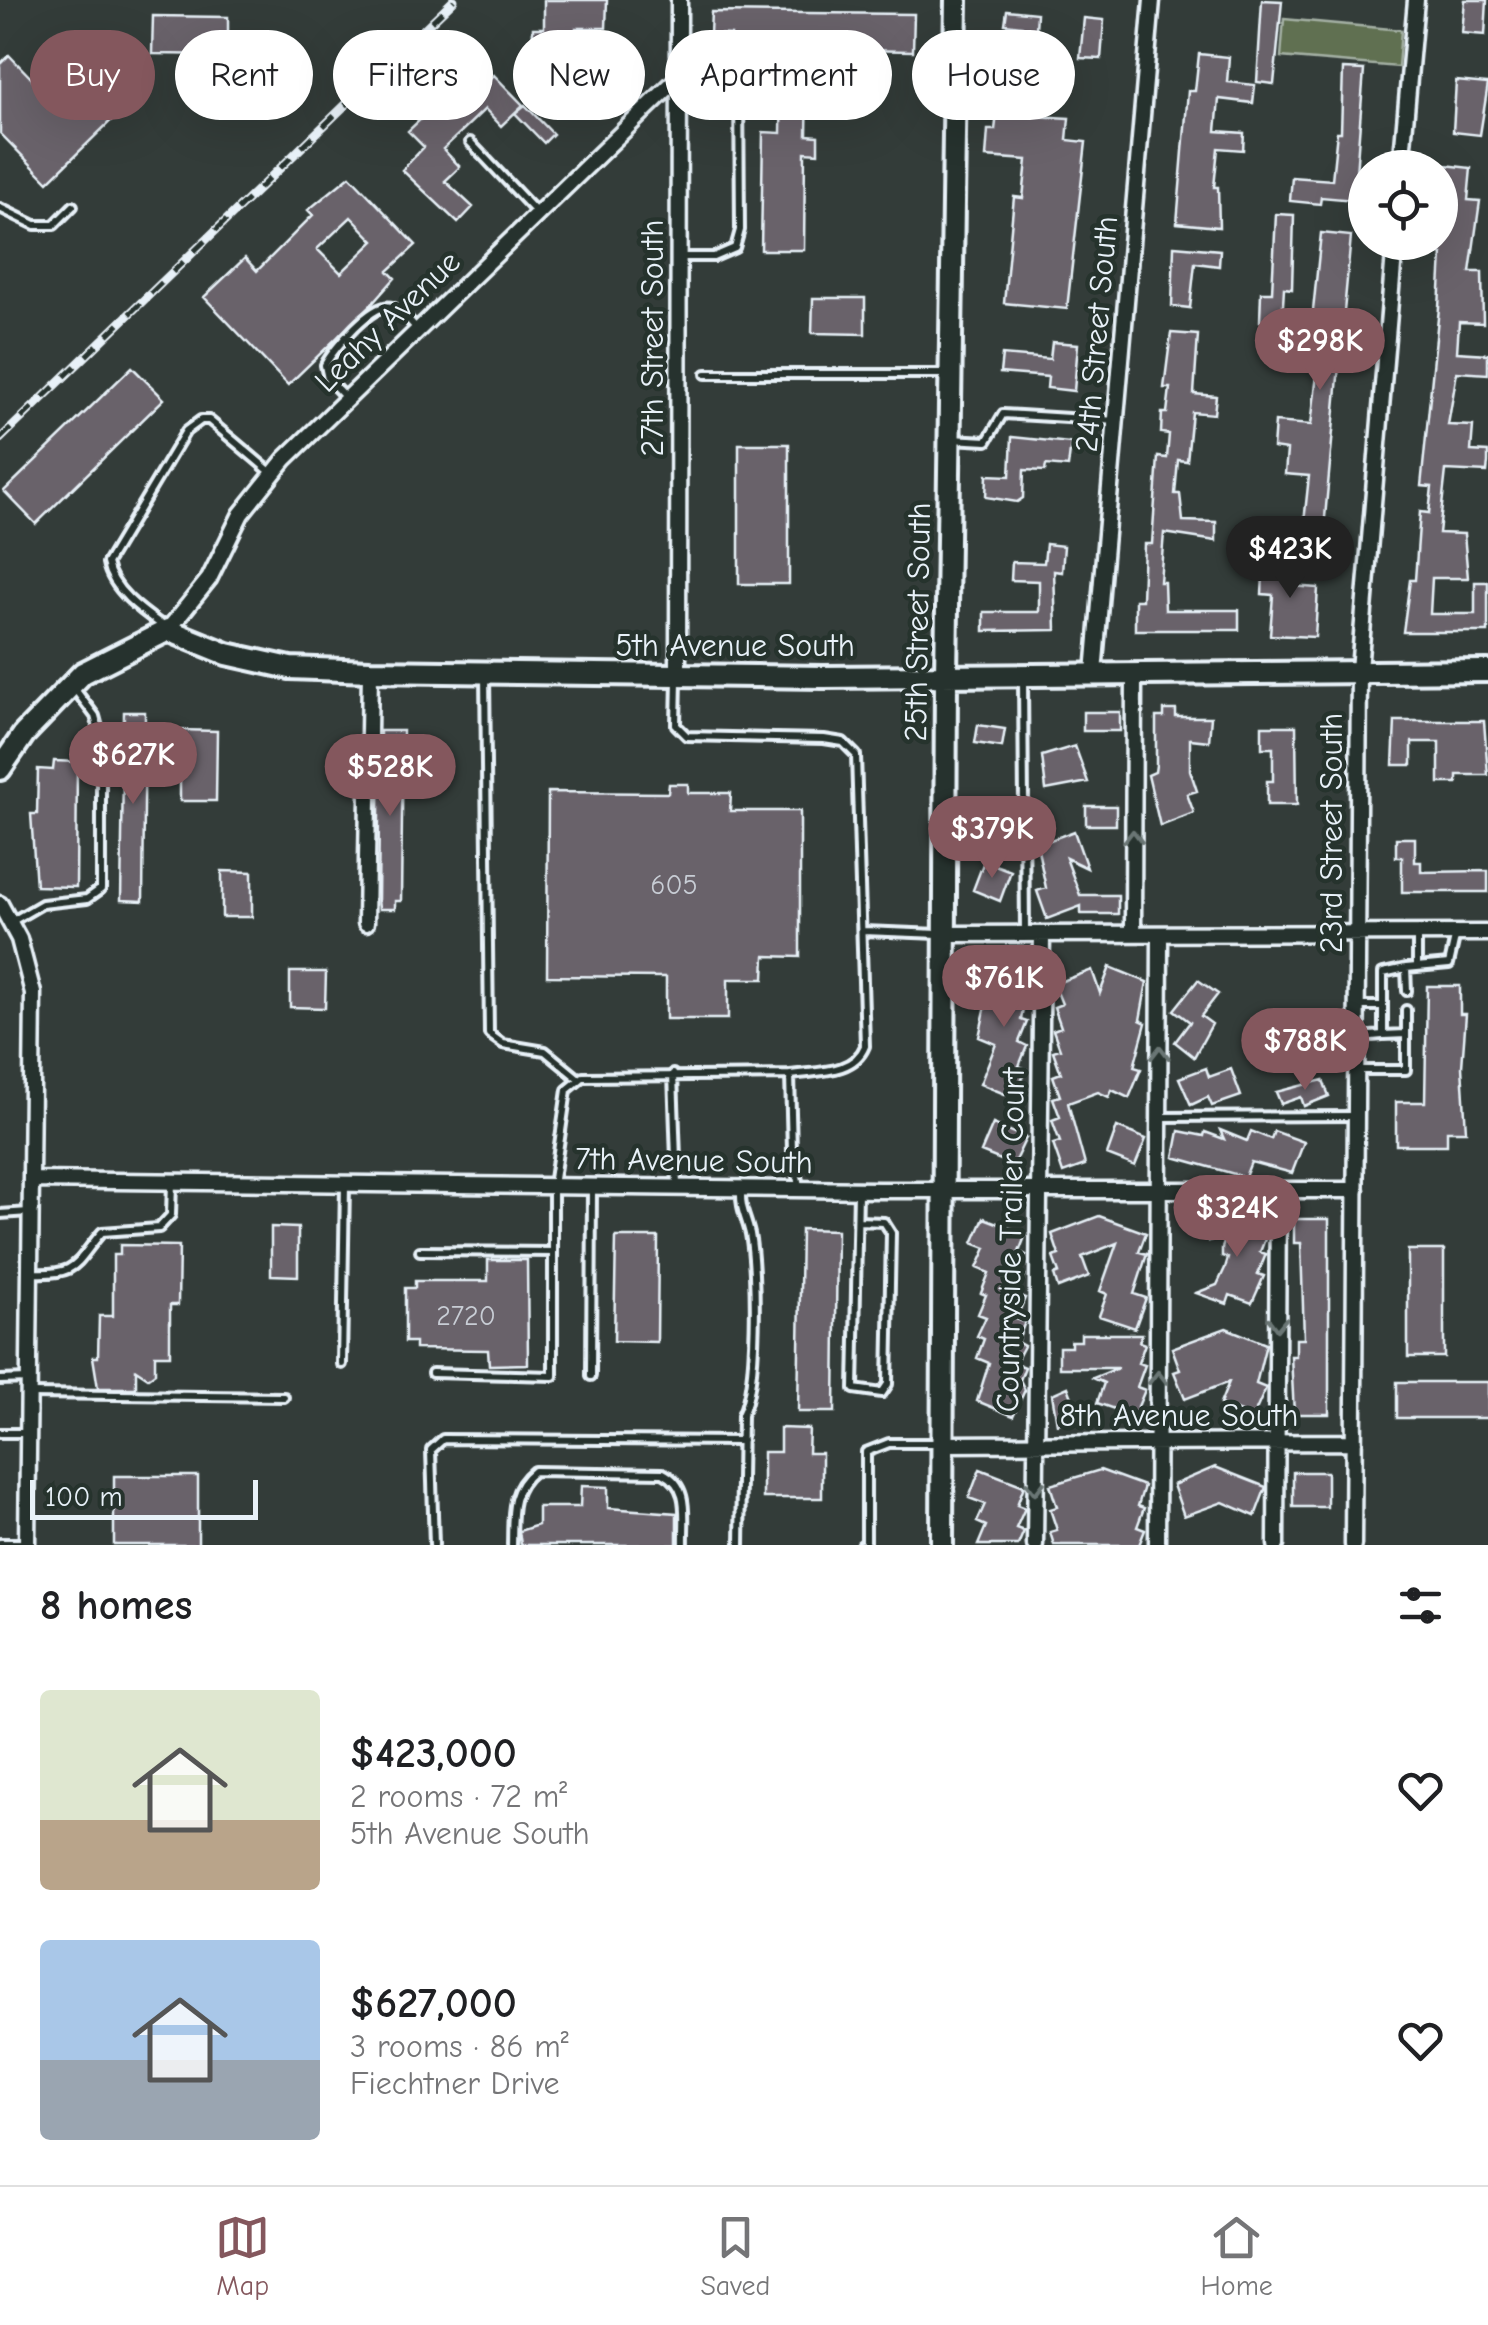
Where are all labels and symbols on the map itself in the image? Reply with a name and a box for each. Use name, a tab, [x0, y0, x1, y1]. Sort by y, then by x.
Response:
street label: 24th Street South	[1068, 214, 1125, 454]
street label: 27th Street South	[634, 220, 671, 456]
street label: Leahy Avenue	[307, 243, 468, 400]
pin: $298K	[1250, 308, 1390, 393]
street label: 25th Street South	[897, 502, 938, 742]
pin: $423K	[1220, 516, 1360, 601]
street label: 5th Avenue South	[615, 627, 855, 664]
street label: 23rd Street South	[1313, 713, 1350, 953]
pin: $627K	[63, 722, 203, 807]
pin: $528K	[320, 734, 460, 819]
pin: $379K	[922, 796, 1062, 881]
one-way arrow	[1122, 828, 1144, 844]
house number: 605	[650, 869, 698, 901]
pin: $761K	[934, 945, 1074, 1030]
pin: $788K	[1235, 1008, 1375, 1093]
one-way arrow	[1149, 1044, 1171, 1060]
street label: Countryside Trailer Court	[989, 1066, 1032, 1413]
street label: 7th Avenue South	[575, 1140, 813, 1181]
pin: $324K	[1167, 1175, 1307, 1260]
house number: 2720	[436, 1300, 496, 1332]
one-way arrow	[1266, 1316, 1288, 1332]
one-way arrow	[1147, 1369, 1169, 1384]
street label: 8th Avenue South	[1060, 1397, 1298, 1434]
scale bar	[30, 1475, 258, 1520]
one-way arrow	[1024, 1480, 1046, 1496]

